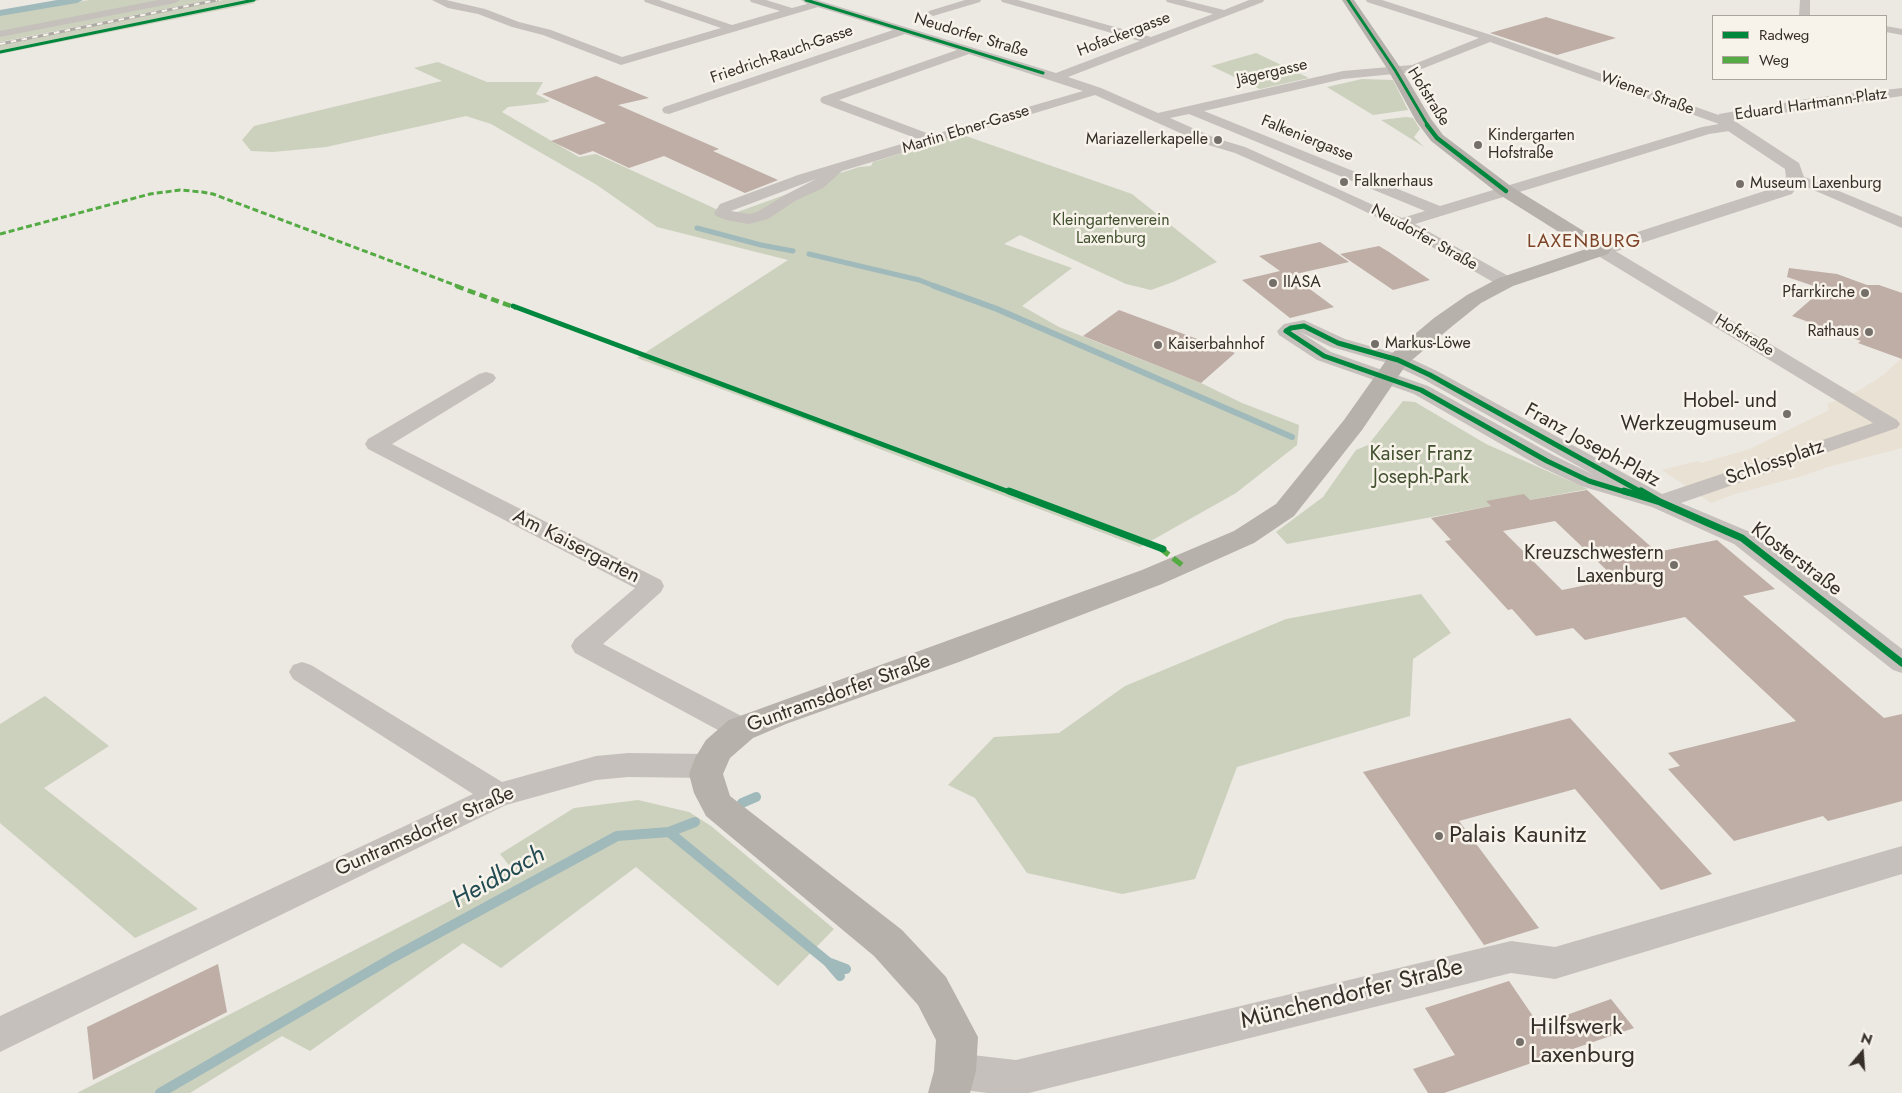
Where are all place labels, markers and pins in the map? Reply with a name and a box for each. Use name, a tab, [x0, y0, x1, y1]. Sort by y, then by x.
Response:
place label: Kindergarten Hofstraße	[1488, 126, 1575, 164]
place label: Mariazellerkapelle	[1086, 130, 1208, 150]
marker: Mariazellerkapelle	[1212, 134, 1224, 146]
marker: Kindergarten Hofstraße	[1472, 139, 1484, 151]
place label: Falknerhaus	[1354, 172, 1433, 192]
place label: Museum Laxenburg	[1750, 174, 1882, 194]
marker: Falknerhaus	[1338, 176, 1350, 188]
marker: Museum Laxenburg	[1734, 178, 1746, 190]
place label: IIASA	[1283, 273, 1321, 293]
marker: IIASA	[1267, 277, 1279, 289]
place label: Pfarrkirche	[1782, 283, 1855, 303]
marker: Pfarrkirche	[1859, 287, 1871, 299]
place label: Rathaus	[1808, 322, 1859, 342]
marker: Rathaus	[1863, 326, 1875, 338]
place label: Markus-Löwe	[1385, 334, 1471, 354]
place label: Kaiserbahnhof	[1168, 335, 1264, 355]
marker: Markus-Löwe	[1369, 338, 1381, 350]
marker: Kaiserbahnhof	[1152, 339, 1164, 351]
place label: Hobel- und Werkzeugmuseum	[1621, 390, 1777, 437]
marker: Hobel- und Werkzeugmuseum	[1781, 408, 1793, 420]
place label: Kreuzschwestern Laxenburg	[1524, 542, 1664, 589]
marker: Kreuzschwestern Laxenburg	[1668, 559, 1680, 571]
place label: Palais Kaunitz	[1449, 822, 1586, 850]
marker: Palais Kaunitz	[1433, 830, 1445, 842]
place label: Hilfswerk Laxenburg	[1530, 1014, 1635, 1070]
marker: Hilfswerk Laxenburg	[1514, 1036, 1526, 1048]

